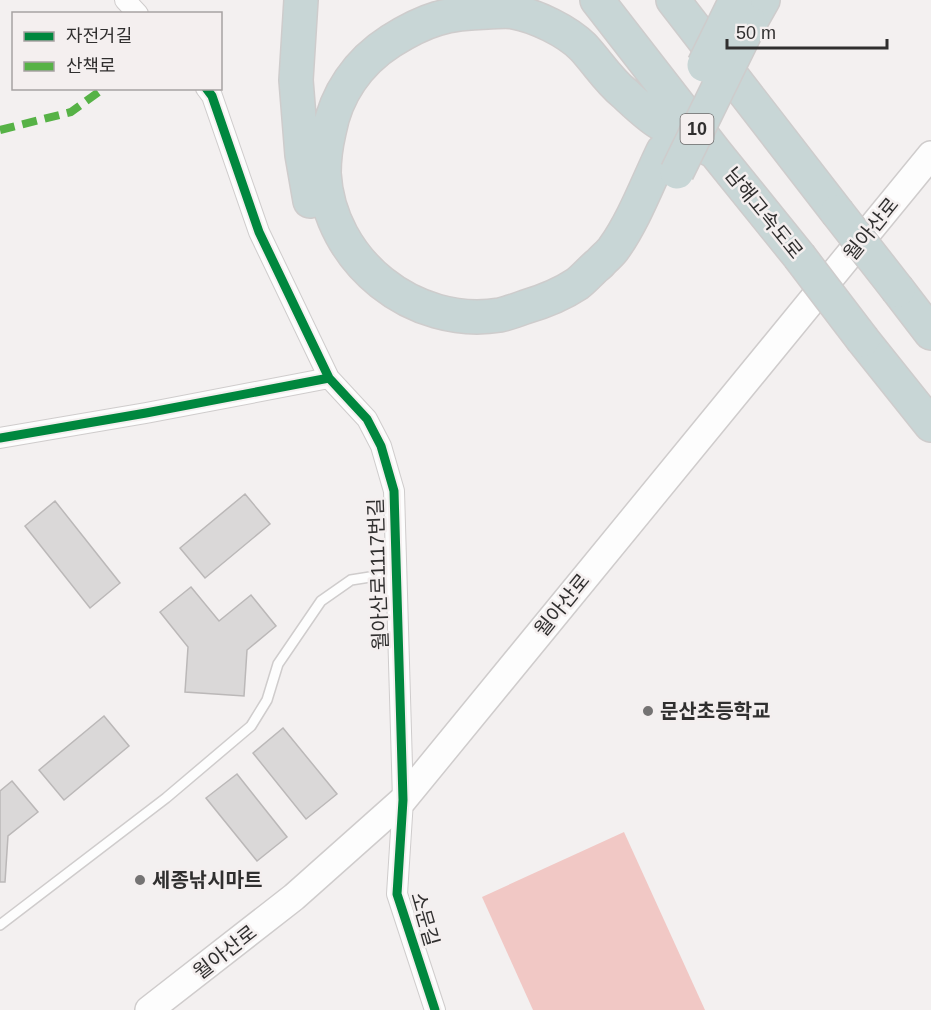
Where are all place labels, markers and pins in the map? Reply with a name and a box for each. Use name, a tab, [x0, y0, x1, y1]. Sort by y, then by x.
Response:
place label: 문산초등학교	[660, 700, 770, 722]
marker: 문산초등학교	[641, 704, 655, 718]
place label: 세종낚시마트	[152, 869, 262, 891]
marker: 세종낚시마트	[133, 873, 147, 887]

